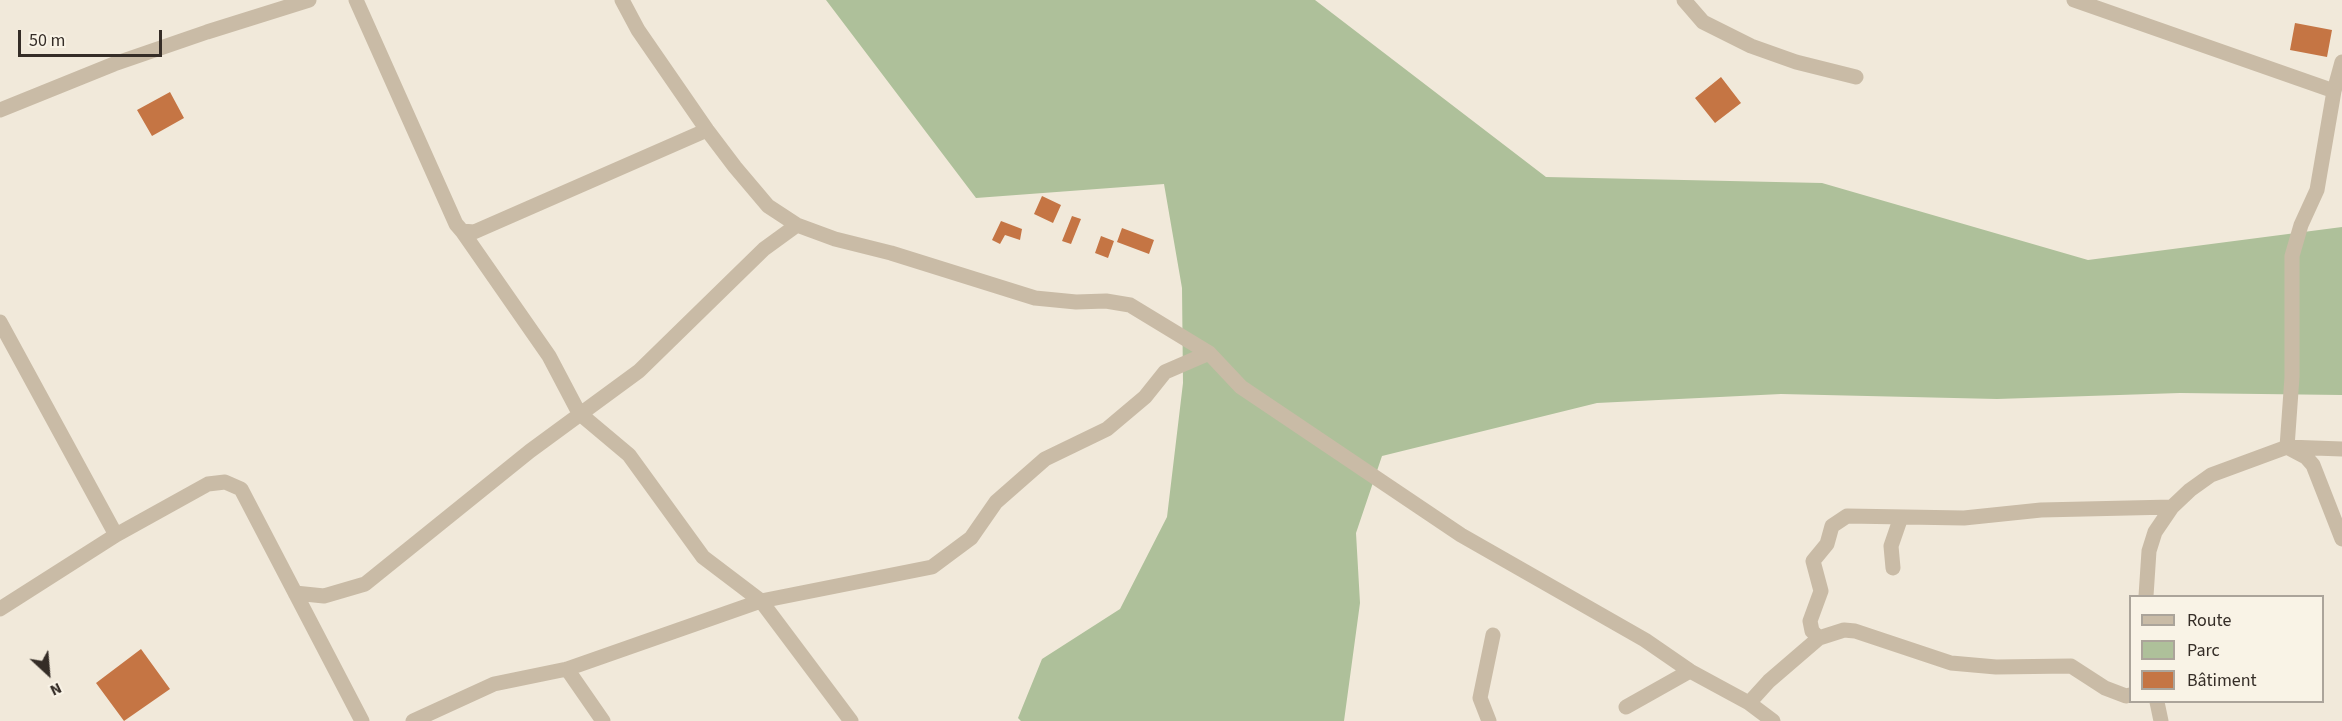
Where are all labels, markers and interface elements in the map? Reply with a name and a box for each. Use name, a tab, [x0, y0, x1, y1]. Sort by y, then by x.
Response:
scale bar	[21, 18, 165, 56]
text: 50 m	[29, 28, 65, 53]
legend	[2129, 595, 2324, 703]
text: Route	[2187, 608, 2231, 633]
text: Parc	[2187, 638, 2220, 663]
north arrow	[18, 643, 78, 703]
text: Bâtiment	[2187, 668, 2257, 693]
text: N	[46, 677, 66, 701]

